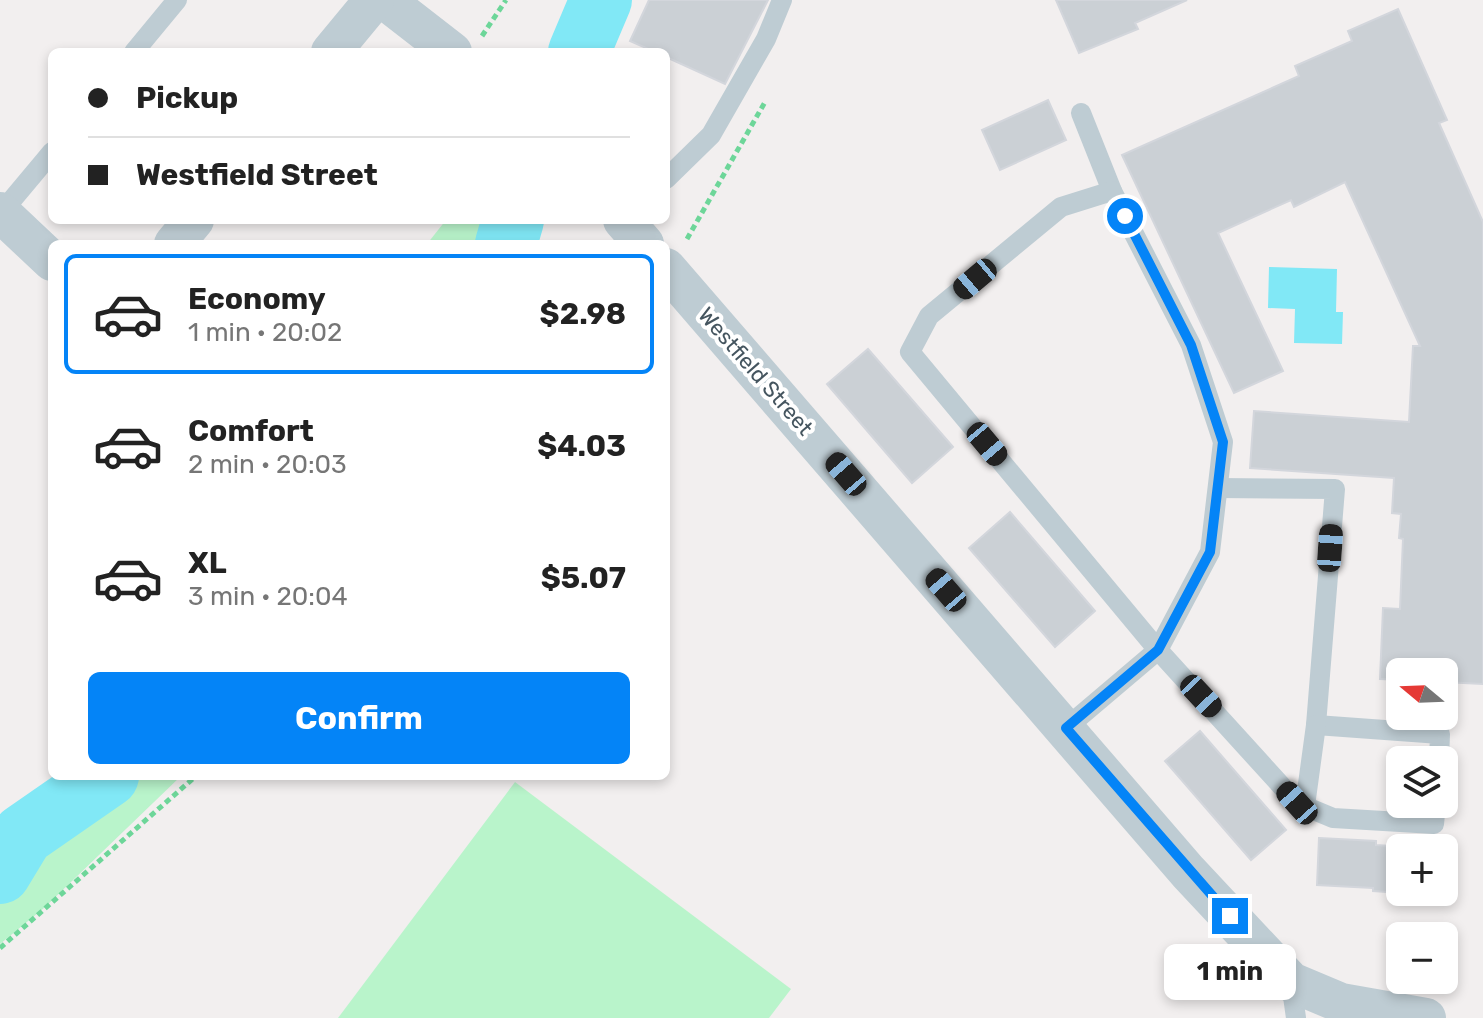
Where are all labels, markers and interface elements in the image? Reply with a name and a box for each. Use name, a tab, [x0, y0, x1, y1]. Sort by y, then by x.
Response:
text: Pickup	[136, 80, 238, 116]
text: Westfield Street	[136, 157, 378, 193]
route start	[1107, 198, 1143, 234]
car	[949, 254, 1001, 304]
icon: car	[92, 278, 164, 350]
text: Economy	[188, 281, 326, 317]
text: $2.98	[540, 296, 626, 332]
street label: Westfield Street	[693, 302, 819, 441]
text: 1 min · 20:02	[188, 317, 342, 348]
icon: car	[92, 410, 164, 482]
text: Comfort	[188, 413, 314, 449]
car	[962, 418, 1012, 470]
text: $4.03	[537, 428, 626, 464]
car	[821, 448, 871, 500]
text: 2 min · 20:03	[188, 449, 347, 480]
car	[1316, 523, 1344, 573]
icon: car	[92, 542, 164, 614]
text: XL	[188, 545, 227, 581]
text: $5.07	[541, 560, 626, 596]
car	[921, 564, 971, 616]
text: 3 min · 20:04	[188, 581, 348, 612]
north arrow	[1386, 658, 1458, 730]
map controls	[1386, 658, 1458, 994]
car	[1176, 670, 1226, 722]
button: Confirm	[88, 672, 630, 764]
button: layers	[1386, 746, 1458, 818]
car	[1272, 777, 1322, 829]
button: +	[1386, 834, 1458, 906]
route end	[1212, 898, 1248, 934]
button: −	[1386, 922, 1458, 994]
callout: 1 min	[1164, 944, 1296, 1000]
text: 1 min	[1197, 956, 1263, 987]

